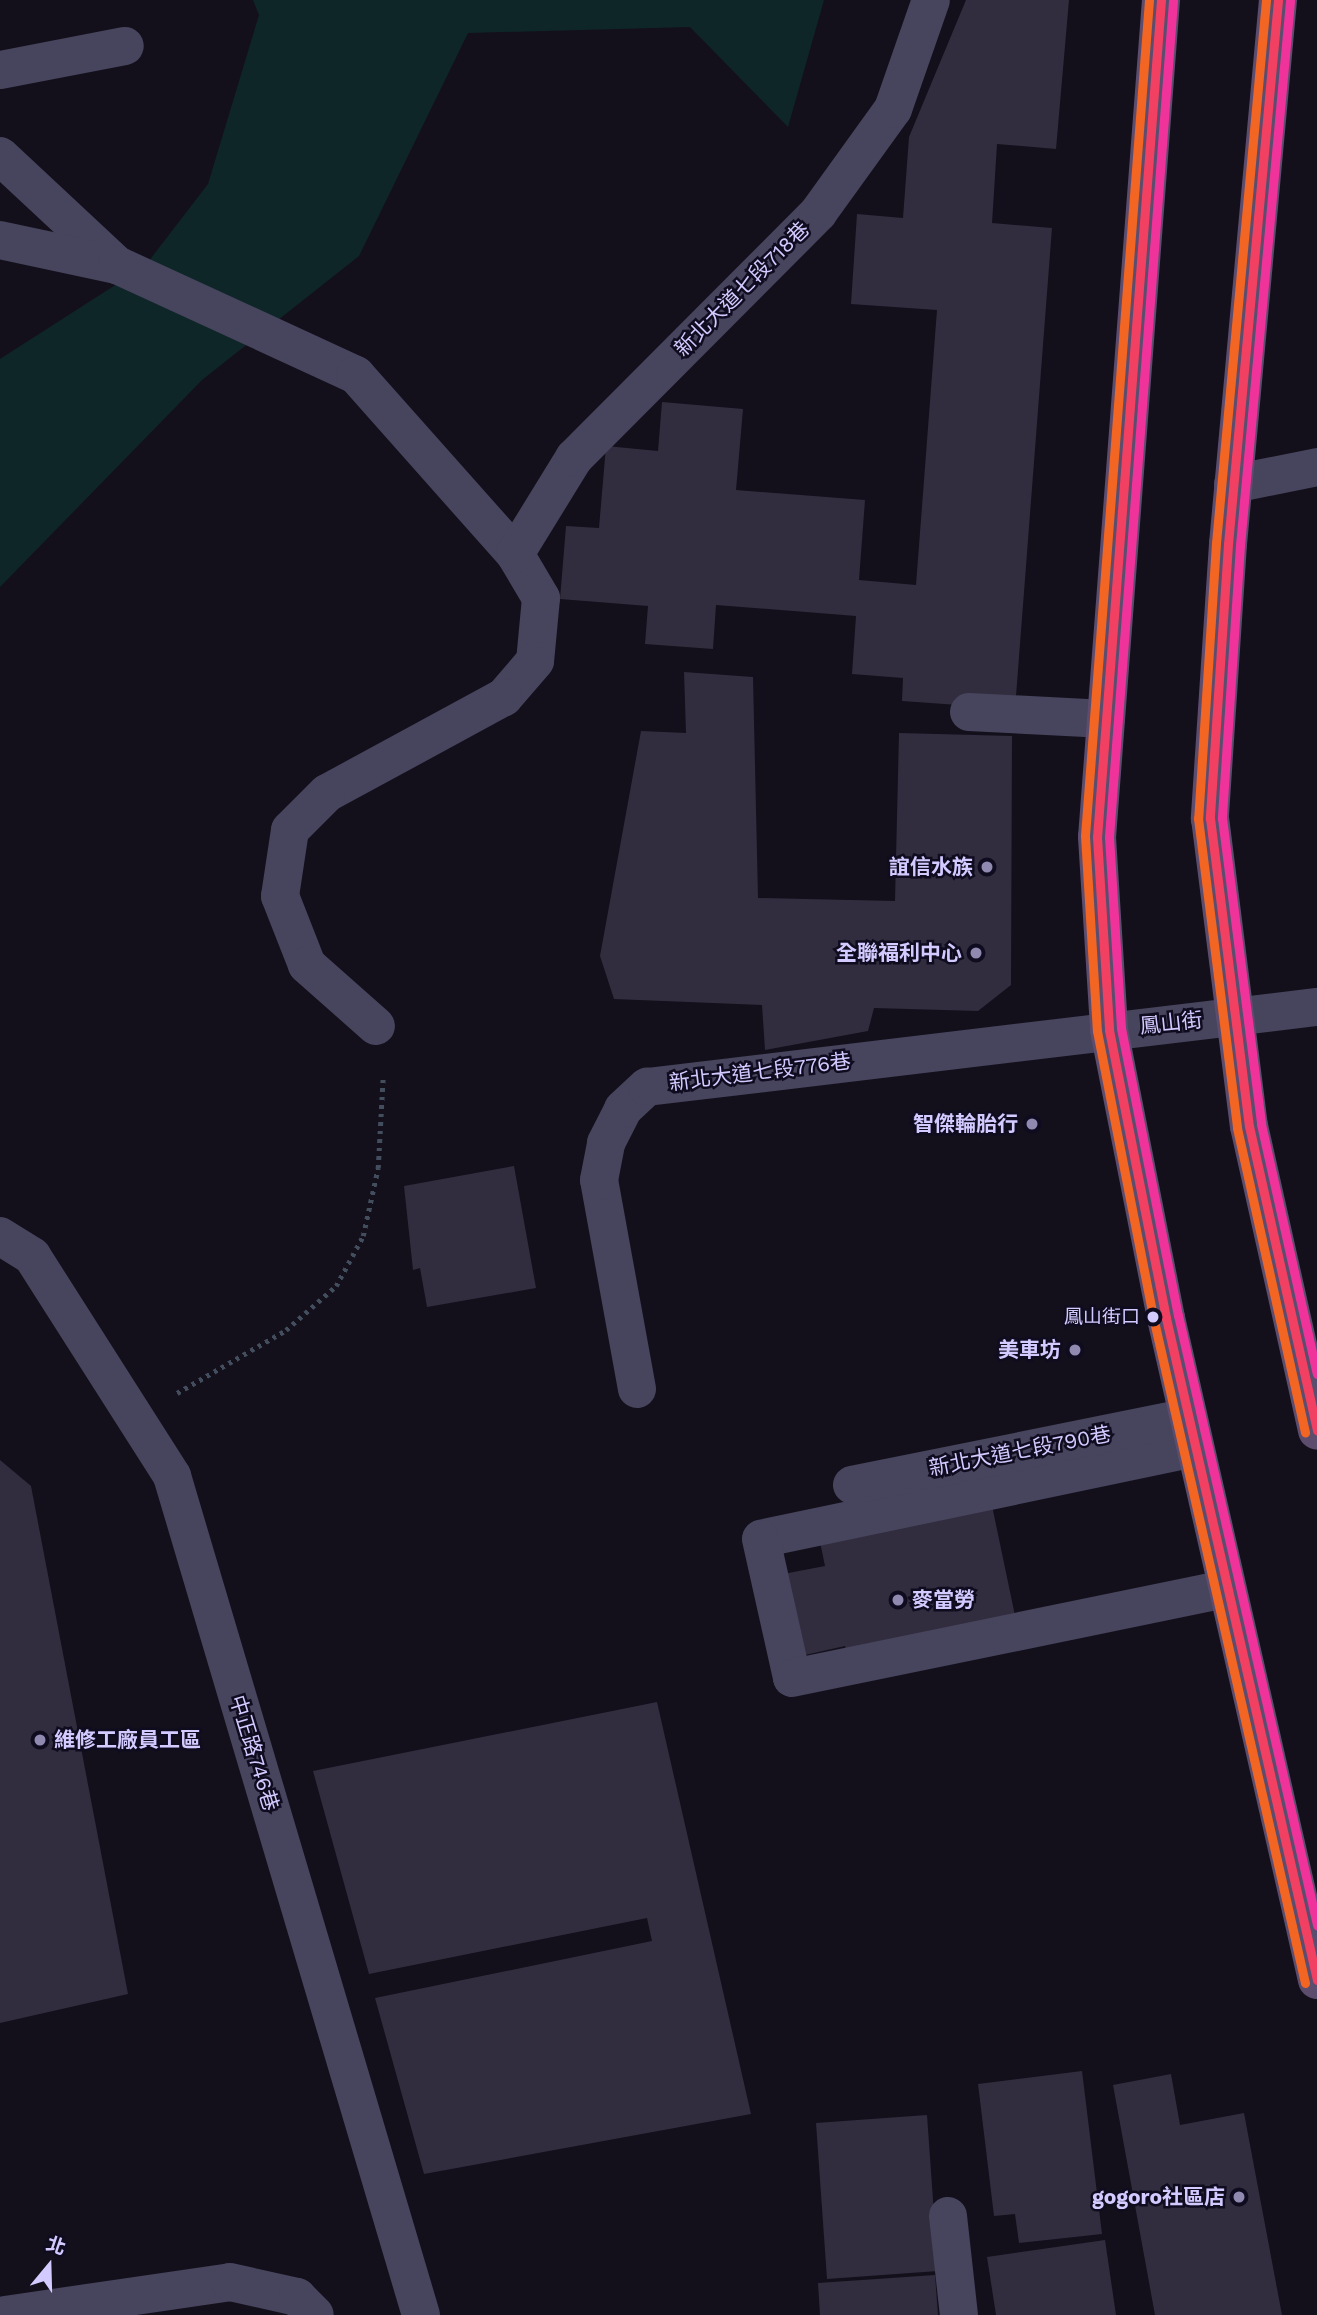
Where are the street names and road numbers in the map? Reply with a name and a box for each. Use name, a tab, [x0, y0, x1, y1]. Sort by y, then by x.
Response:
street label: 新北大道七段718巷	[669, 216, 815, 362]
street label: 鳳山街	[1138, 1007, 1204, 1039]
street label: 新北大道七段776巷	[668, 1048, 852, 1096]
street label: 新北大道七段790巷	[927, 1421, 1113, 1481]
street label: 中正路746巷	[224, 1692, 284, 1814]

